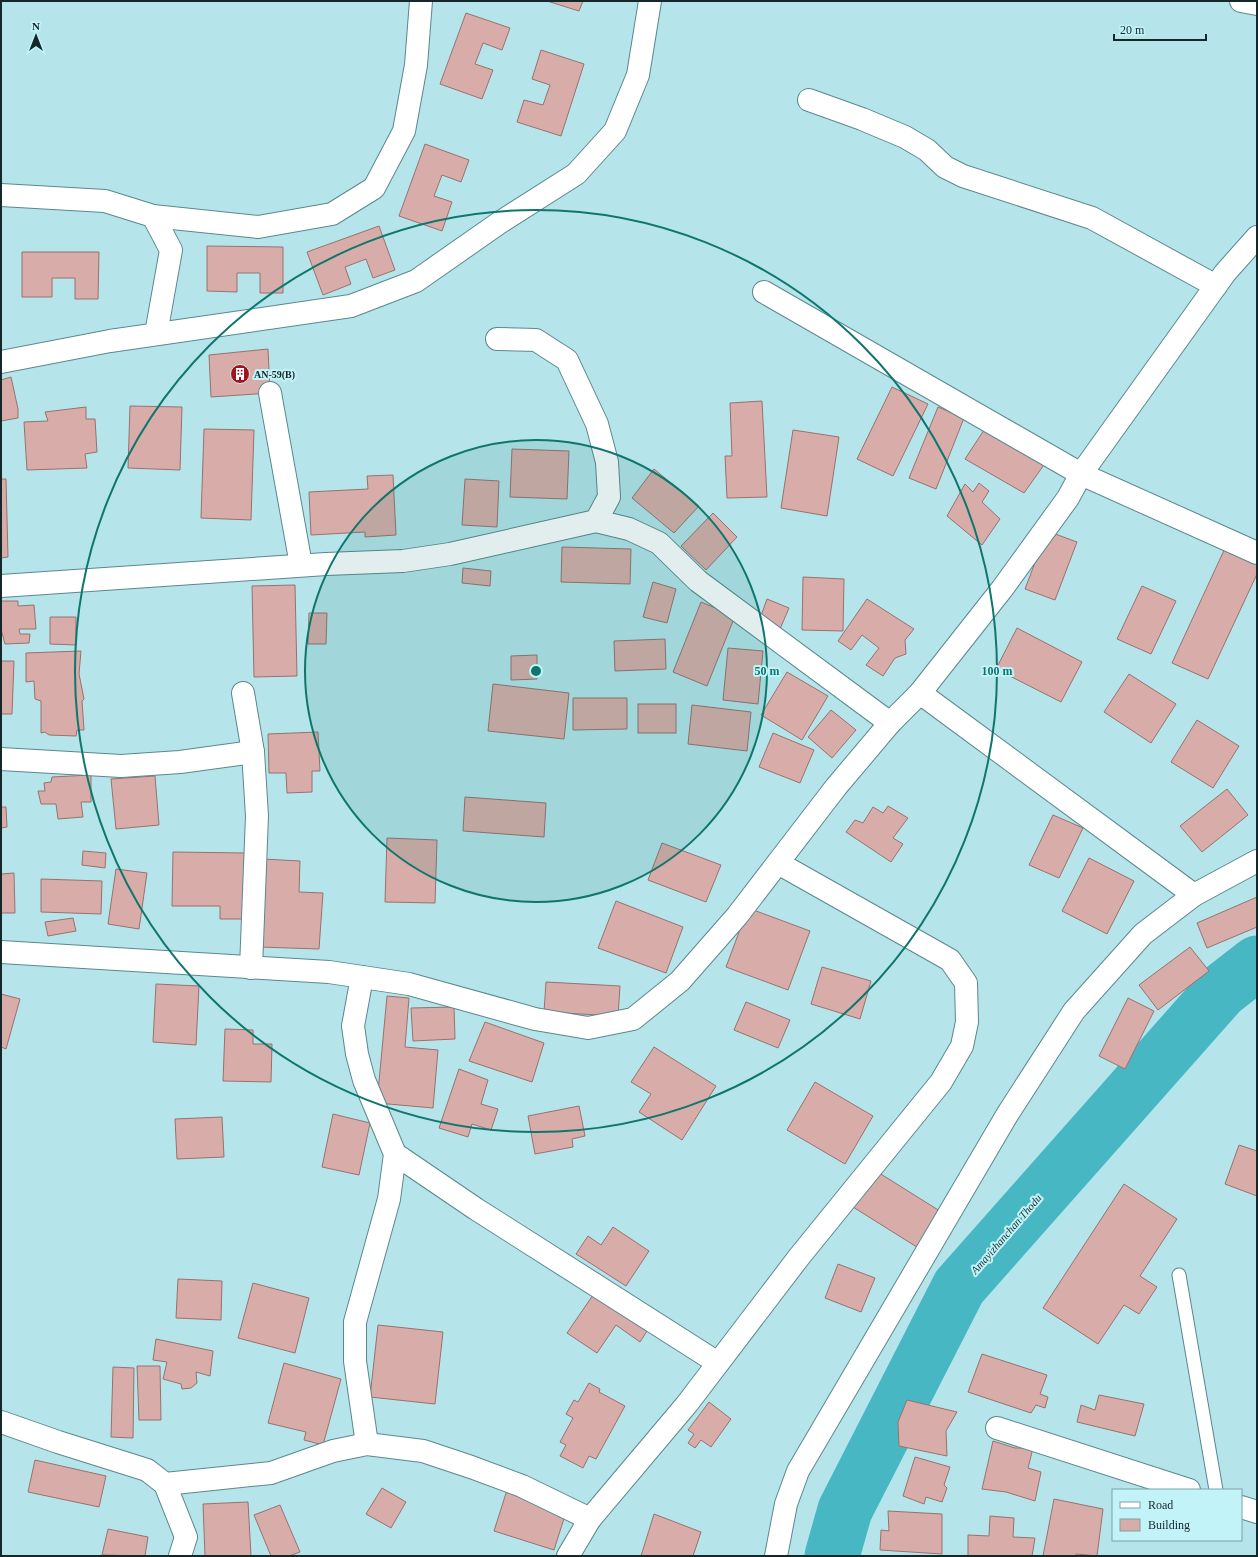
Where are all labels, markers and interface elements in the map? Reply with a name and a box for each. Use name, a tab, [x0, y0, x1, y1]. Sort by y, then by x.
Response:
north arrow	[16, 16, 56, 56]
scale bar	[1114, 16, 1206, 42]
text: N	[32, 20, 40, 32]
text: 20 m	[1120, 23, 1145, 37]
building icon: AN-59(B)	[229, 363, 251, 385]
place label: AN-59(B)	[254, 369, 295, 381]
centre of rings	[529, 664, 543, 678]
text: 50 m	[755, 664, 780, 678]
text: 100 m	[982, 664, 1013, 678]
water label: Amayizhanchan Thodu	[968, 1192, 1044, 1277]
legend	[1112, 1489, 1242, 1541]
text: Road	[1148, 1498, 1173, 1512]
text: Building	[1148, 1518, 1190, 1532]

